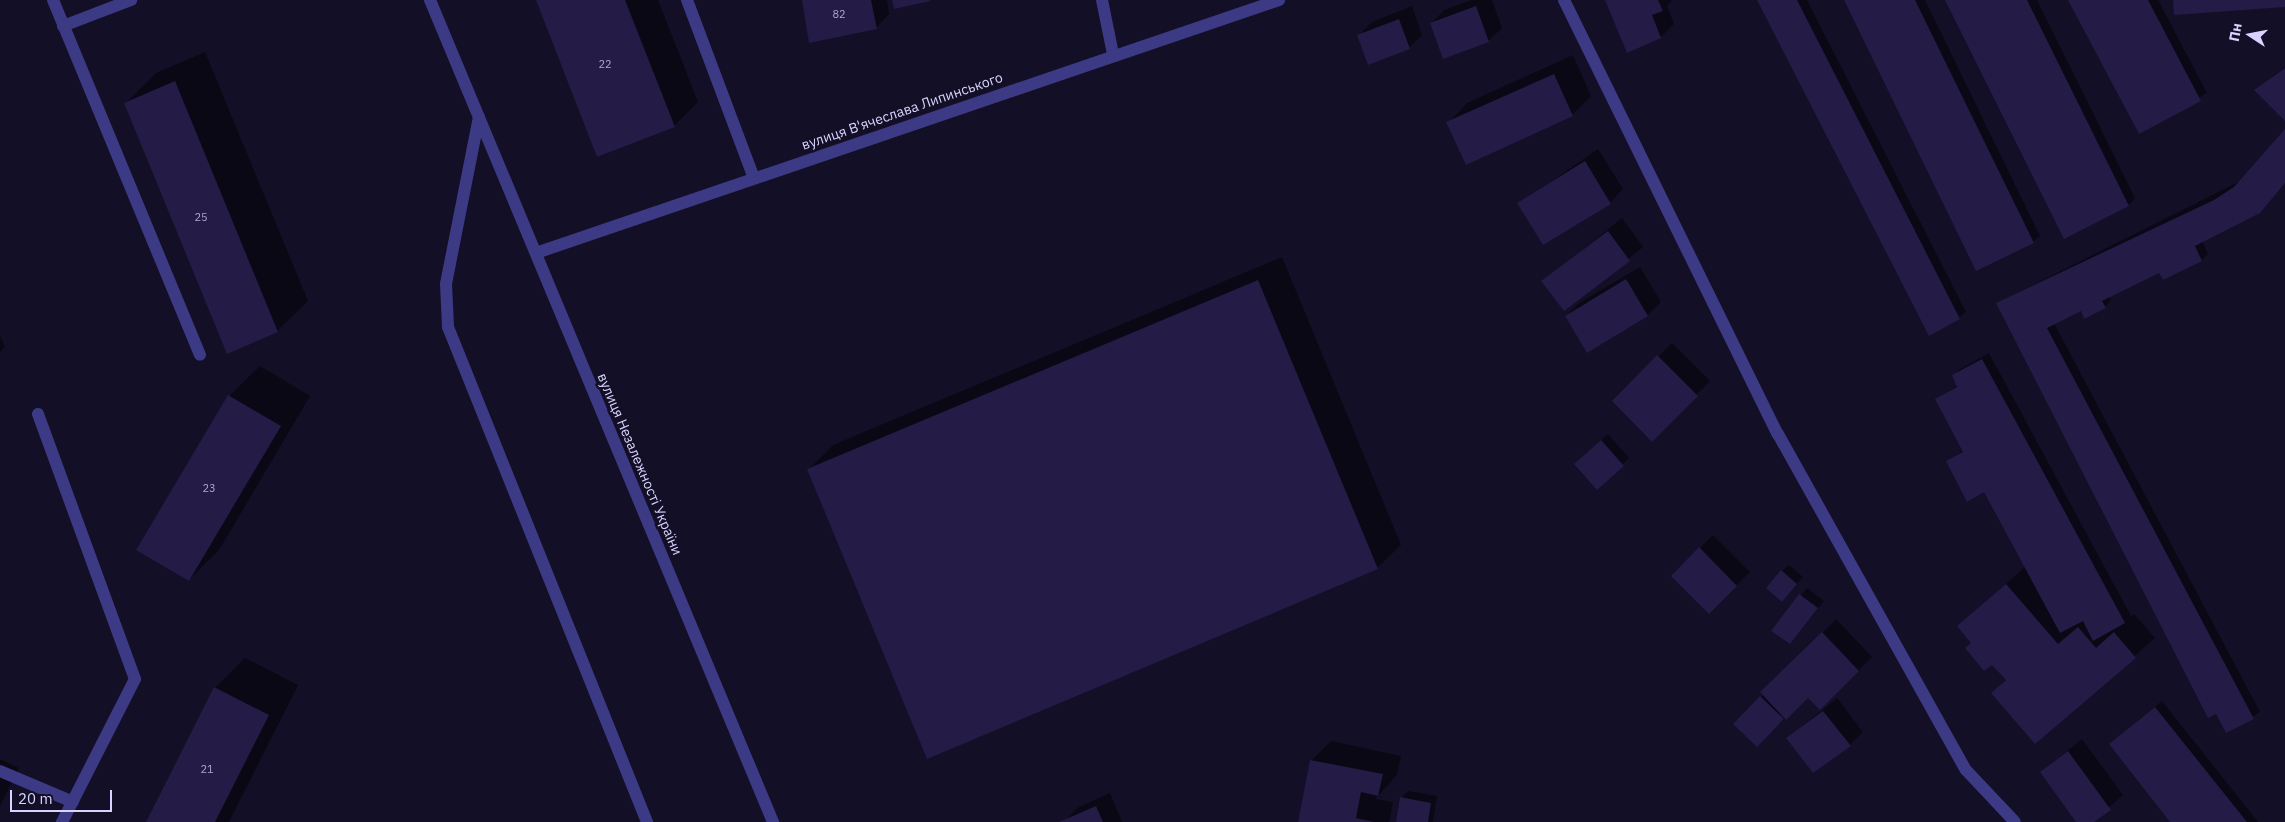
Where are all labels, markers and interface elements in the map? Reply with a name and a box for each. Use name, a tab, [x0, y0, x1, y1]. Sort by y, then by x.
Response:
house number: 82	[832, 7, 846, 21]
north arrow	[2225, 10, 2275, 60]
text: Пн	[2225, 21, 2246, 43]
house number: 22	[598, 57, 612, 71]
street label: вулиця В'ячеслава Липинського	[799, 69, 1005, 153]
house number: 25	[194, 210, 208, 224]
street label: вулиця Незалежності України	[594, 371, 686, 557]
house number: 23	[202, 481, 216, 495]
house number: 21	[200, 762, 214, 776]
scale bar	[12, 780, 115, 812]
text: 20 m	[18, 789, 53, 808]

